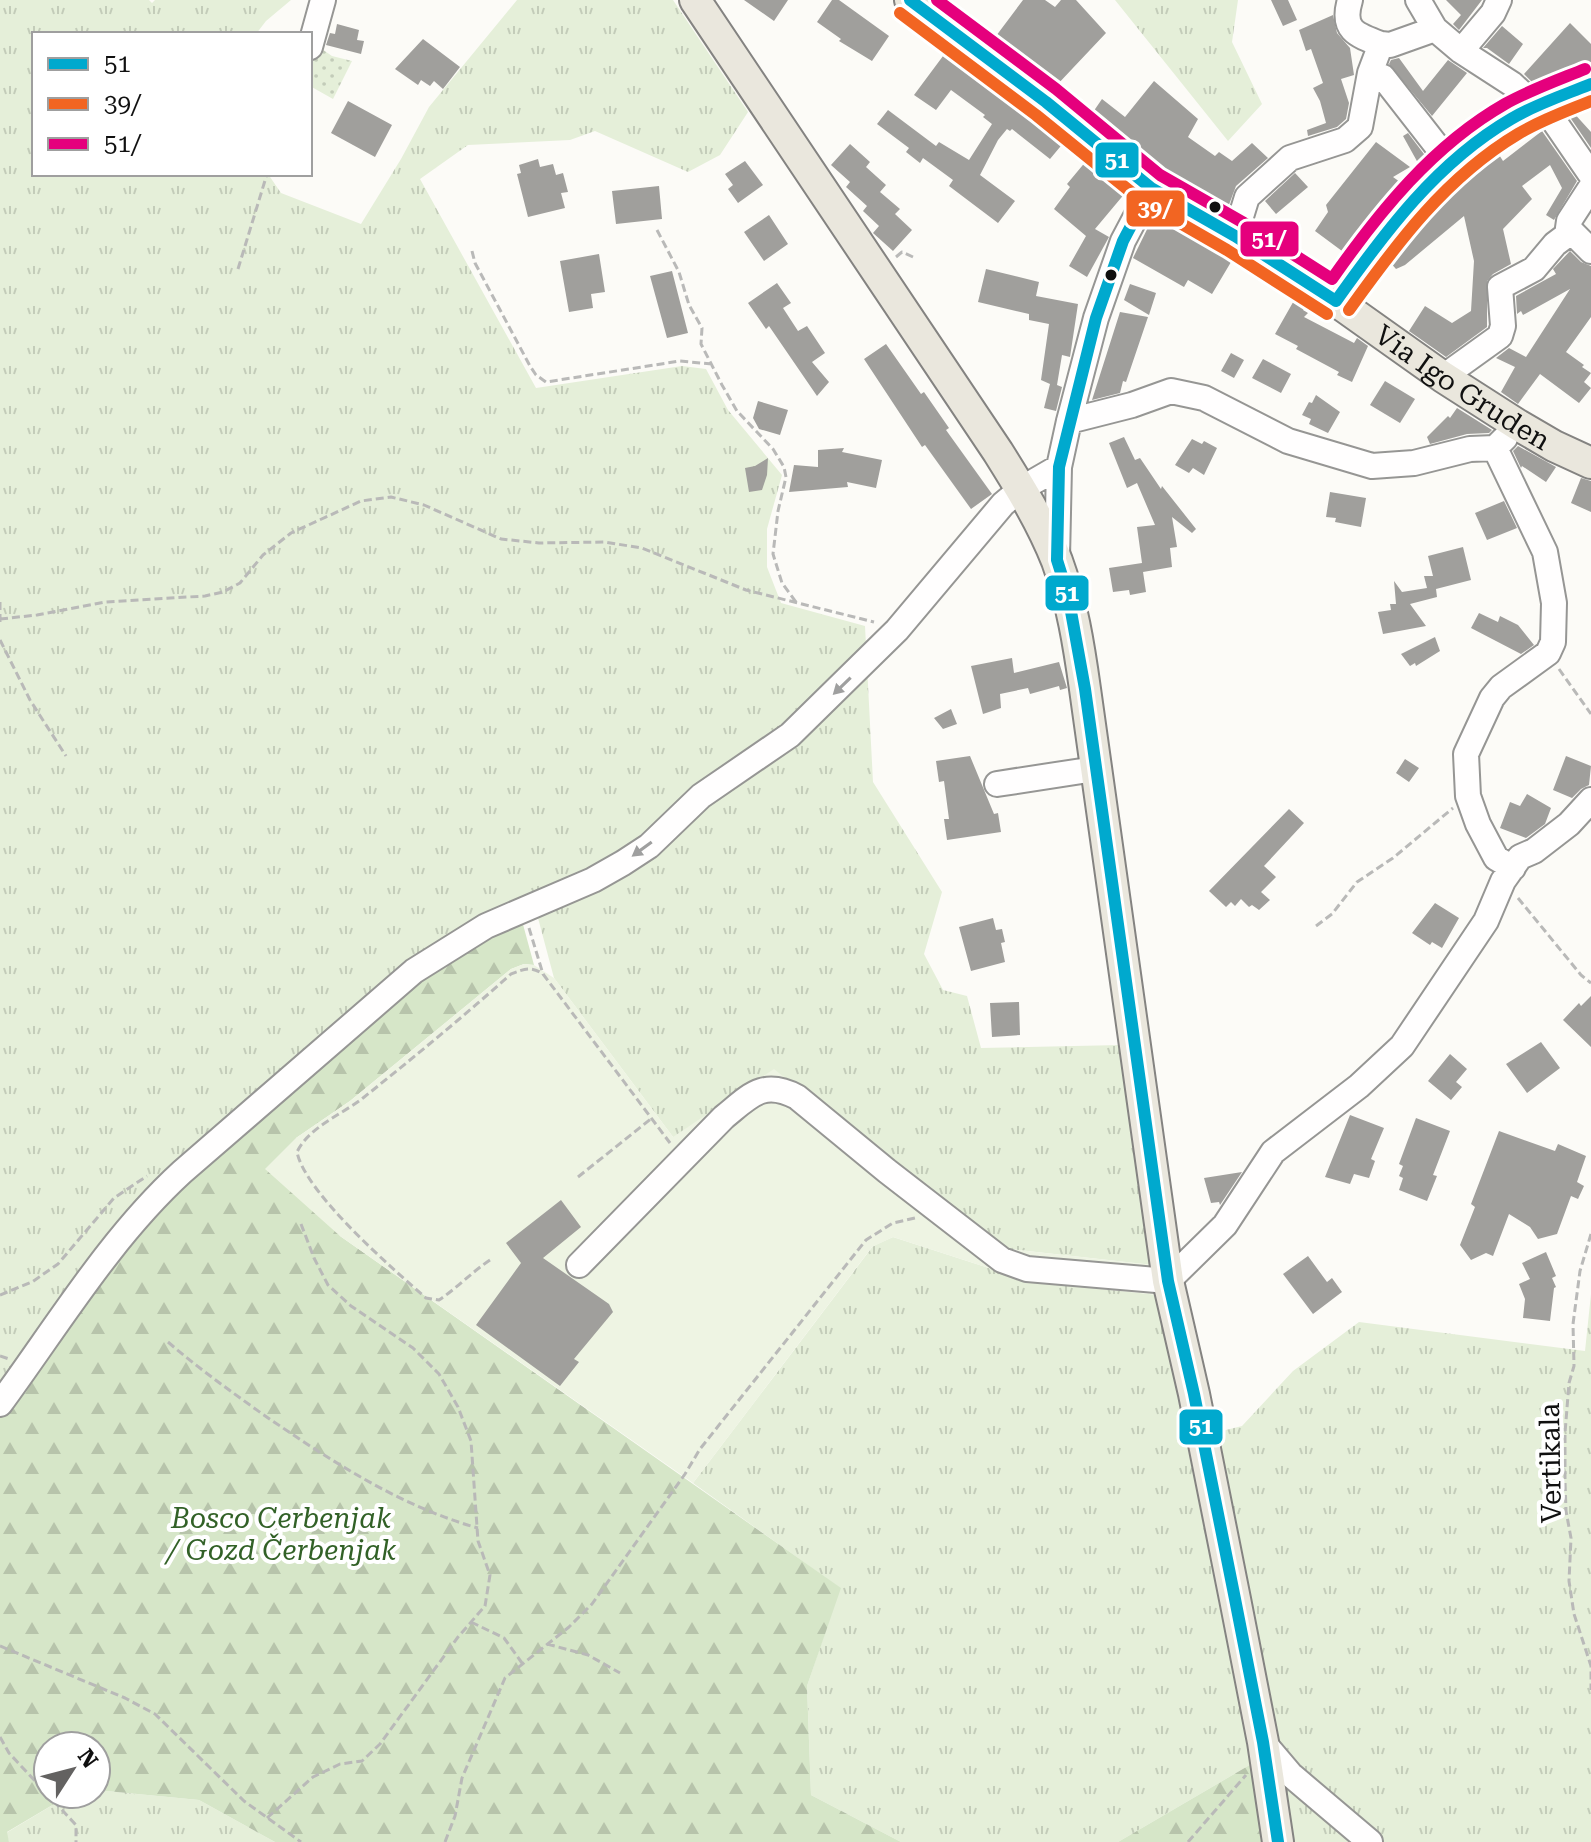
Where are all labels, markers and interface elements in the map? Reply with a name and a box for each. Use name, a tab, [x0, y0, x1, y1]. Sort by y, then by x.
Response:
legend	[32, 32, 312, 176]
text: 51	[104, 50, 131, 78]
text: 39/	[104, 90, 142, 118]
text: 51/	[104, 130, 142, 158]
line badge: 51	[1094, 141, 1140, 179]
text: 51	[1105, 148, 1129, 173]
line badge: 39/	[1125, 189, 1186, 228]
text: 39/	[1138, 196, 1173, 221]
unlabelled marker	[1207, 199, 1223, 215]
line badge: 51/	[1239, 220, 1300, 258]
text: 51/	[1252, 227, 1287, 252]
unlabelled marker	[1103, 267, 1119, 283]
street label: Via Igo Gruden	[1368, 318, 1556, 457]
line badge: 51	[1044, 574, 1090, 612]
text: 51	[1055, 581, 1079, 606]
one-way arrow	[833, 676, 852, 694]
one-way arrow	[632, 841, 652, 857]
street label: Vertikala	[1533, 1402, 1568, 1524]
line badge: 51	[1178, 1408, 1224, 1446]
text: 51	[1189, 1414, 1213, 1439]
park label: Bosco Cerbenjak / Gozd Čerbenjak	[163, 1502, 397, 1567]
north arrow	[32, 1730, 112, 1810]
text: N	[73, 1744, 103, 1773]

